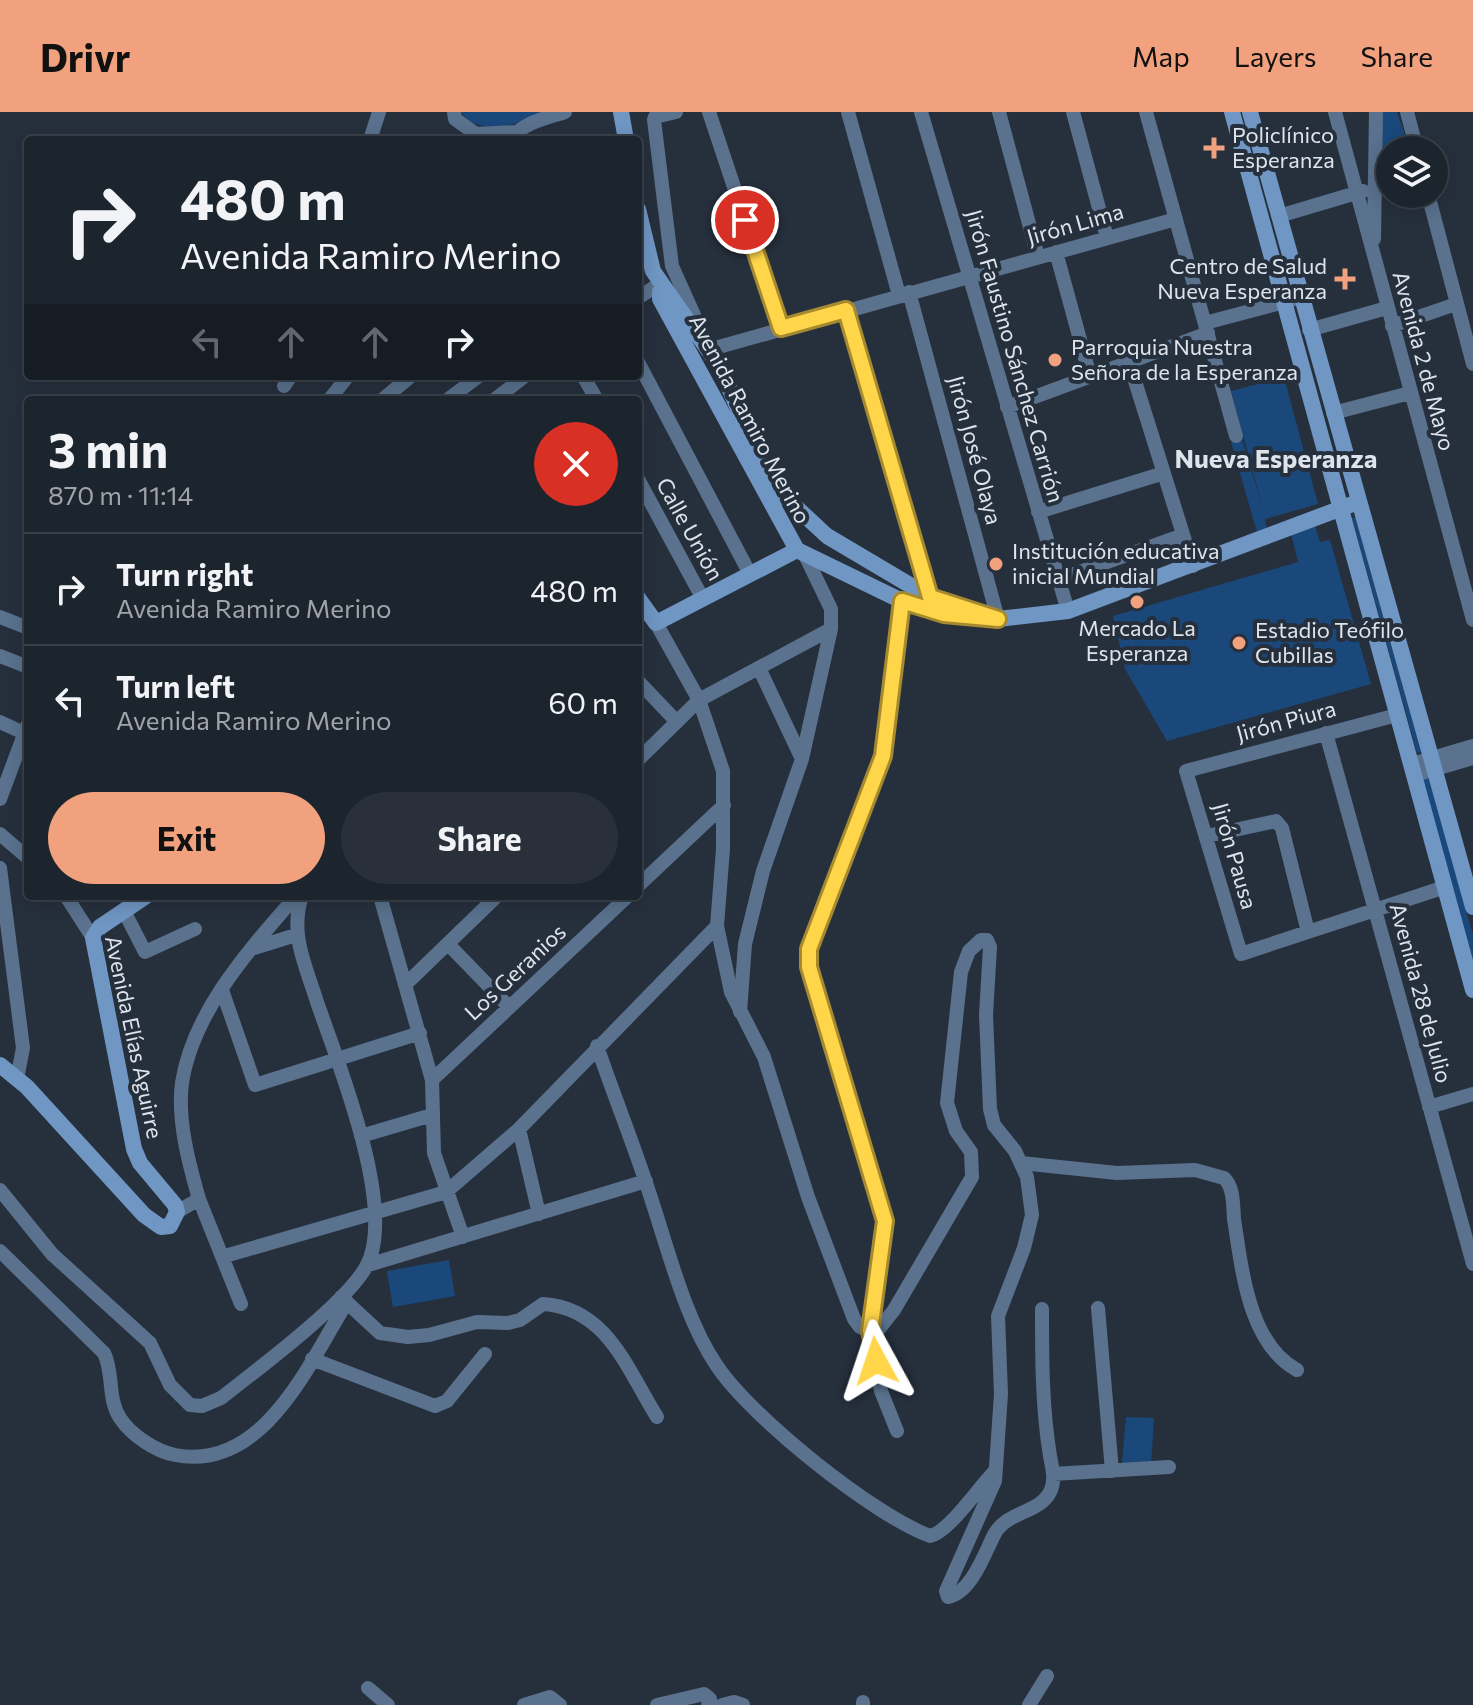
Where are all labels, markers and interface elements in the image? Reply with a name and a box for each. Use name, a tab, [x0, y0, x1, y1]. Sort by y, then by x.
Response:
text: Drivr	[40, 33, 130, 80]
text: Map	[1132, 39, 1190, 73]
text: Layers	[1234, 39, 1316, 73]
text: Share	[1360, 39, 1433, 73]
place label: Policlínico Esperanza	[1232, 121, 1335, 173]
map controls	[1376, 136, 1448, 208]
button: layers	[1376, 136, 1448, 208]
marker: Policlínico Esperanza	[1203, 137, 1225, 159]
text: 480 m	[180, 163, 346, 232]
icon: right	[48, 168, 152, 272]
pin	[711, 186, 779, 254]
street label: Jirón Lima	[1023, 197, 1126, 250]
icon: arrive	[723, 198, 767, 242]
street label: Jirón Faustino Sánchez Carrión	[961, 206, 1070, 506]
text: Avenida Ramiro Merino	[180, 232, 561, 276]
place label: Centro de Salud Nueva Esperanza	[1157, 252, 1327, 304]
marker: Centro de Salud Nueva Esperanza	[1334, 268, 1356, 290]
street label: Avenida 2 de Mayo	[1388, 268, 1461, 454]
street label: Avenida Ramiro Merino	[684, 310, 817, 528]
icon: left	[185, 320, 229, 364]
icon: ahead	[269, 320, 313, 364]
icon: ahead	[353, 320, 397, 364]
icon: right	[437, 320, 481, 364]
place label: Parroquia Nuestra Señora de la Esperanza	[1071, 333, 1298, 385]
marker: Parroquia Nuestra Señora de la Esperanza	[1046, 351, 1064, 369]
street label: Jirón José Olaya	[943, 372, 1008, 527]
text: 3 min	[48, 419, 168, 478]
button: close	[534, 422, 618, 506]
district label: Nueva Esperanza	[1175, 442, 1377, 473]
street label: Calle Unión	[651, 473, 730, 585]
text: 870 m · 11:14	[48, 479, 193, 510]
place label: Institución educativa inicial Mundial	[1012, 537, 1219, 589]
text: Turn right	[116, 555, 253, 592]
marker: Institución educativa inicial Mundial	[987, 555, 1005, 573]
icon: right	[48, 567, 92, 611]
text: 480 m	[530, 571, 618, 608]
text: Avenida Ramiro Merino	[116, 592, 392, 623]
marker: Mercado La Esperanza	[1128, 593, 1146, 611]
place label: Mercado La Esperanza	[1078, 614, 1196, 666]
place label: Estadio Teófilo Cubillas	[1255, 616, 1404, 668]
marker: Estadio Teófilo Cubillas	[1230, 634, 1248, 652]
text: Turn left	[116, 667, 235, 704]
icon: left	[48, 679, 92, 723]
text: 60 m	[548, 683, 618, 720]
street label: Jirón Piura	[1233, 694, 1339, 747]
text: Avenida Ramiro Merino	[116, 704, 392, 735]
button: Exit	[48, 792, 325, 884]
button: Share	[341, 792, 618, 884]
street label: Jirón Pausa	[1207, 799, 1264, 912]
street label: Avenida 28 de Julio	[1385, 900, 1458, 1086]
street label: Los Geranios	[458, 918, 571, 1025]
street label: Avenida Elías Aguirre	[100, 933, 169, 1141]
position arrow	[834, 1319, 918, 1403]

